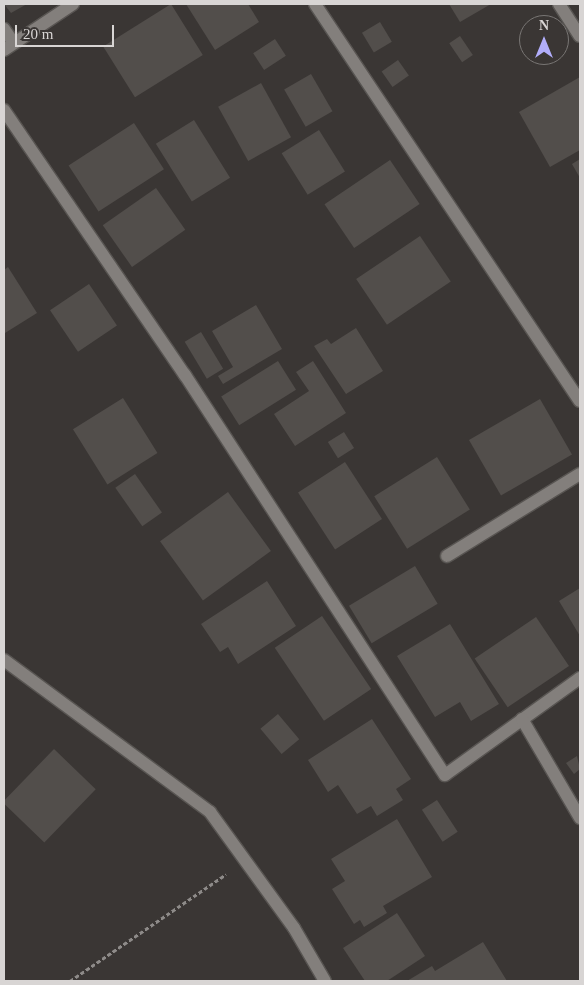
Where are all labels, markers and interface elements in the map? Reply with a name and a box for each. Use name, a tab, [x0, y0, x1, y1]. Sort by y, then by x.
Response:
scale bar	[18, 15, 116, 47]
north arrow	[519, 15, 569, 65]
text: N	[539, 18, 549, 33]
text: 20 m	[23, 26, 53, 42]

